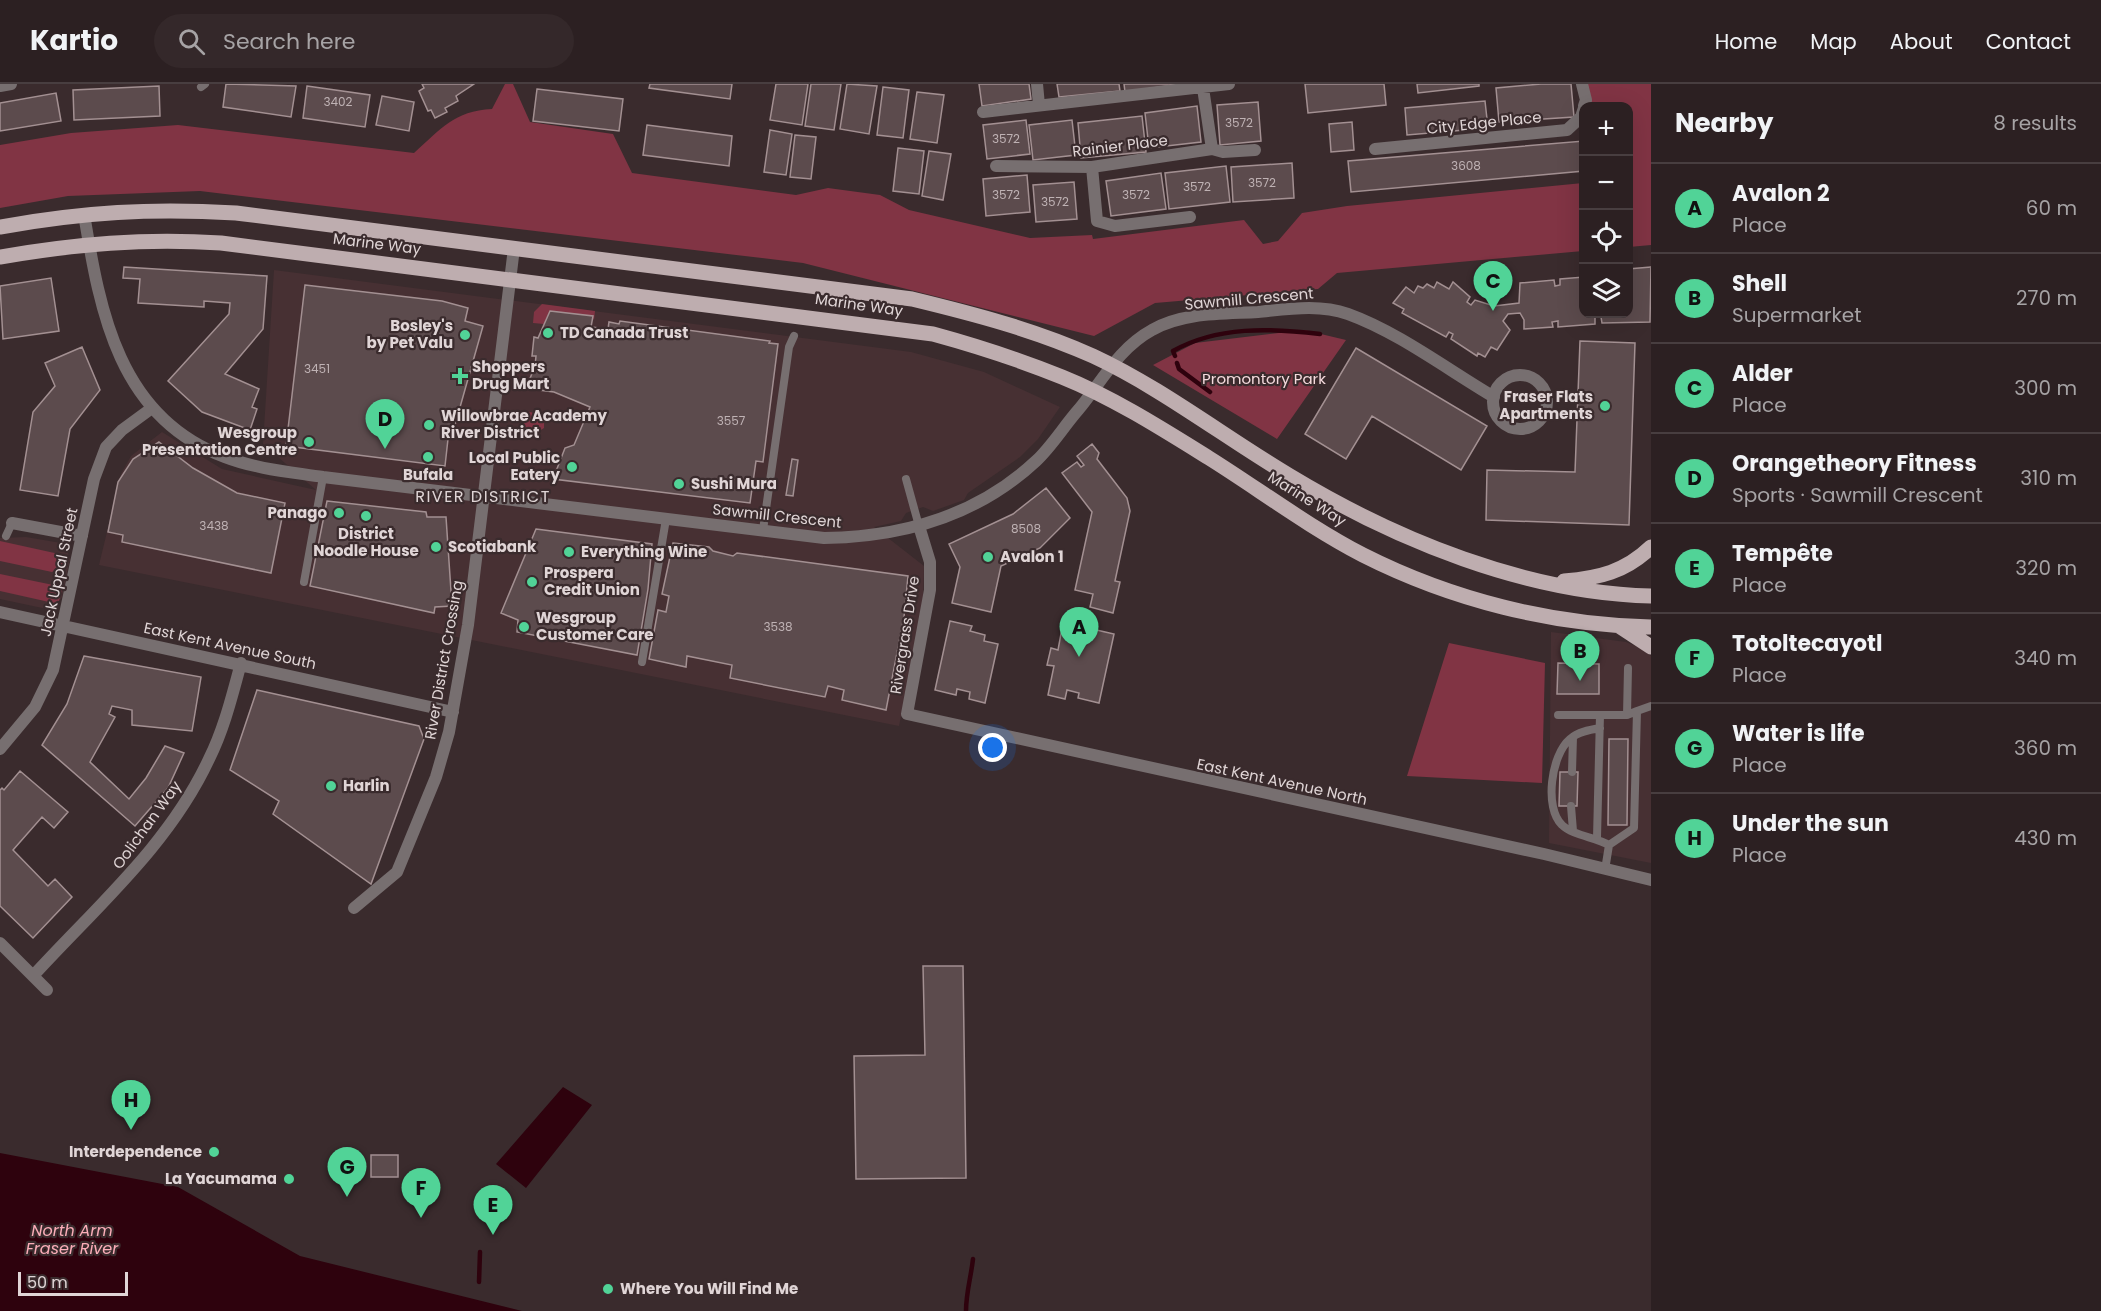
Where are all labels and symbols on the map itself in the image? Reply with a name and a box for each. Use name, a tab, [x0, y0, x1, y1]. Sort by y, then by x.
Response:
house number: 3402	[323, 93, 353, 110]
street label: City Edge Place	[1425, 106, 1542, 139]
house number: 3572	[1225, 114, 1253, 131]
street label: Rainier Place	[1071, 129, 1169, 162]
house number: 3572	[992, 130, 1020, 147]
house number: 3608	[1451, 157, 1481, 174]
house number: 3572	[1248, 174, 1276, 191]
house number: 3572	[1183, 178, 1211, 195]
house number: 3572	[992, 186, 1020, 203]
house number: 3572	[1122, 186, 1150, 203]
house number: 3572	[1041, 193, 1069, 210]
street label: Marine Way	[332, 228, 423, 259]
pin: C	[1474, 262, 1512, 311]
street label: Sawmill Crescent	[1184, 282, 1314, 315]
street label: Marine Way	[814, 288, 905, 321]
place label: Bosley's by Pet Valu	[367, 315, 453, 353]
place label: TD Canada Trust	[560, 322, 688, 343]
marker: TD Canada Trust	[541, 326, 555, 340]
marker: Bosley's by Pet Valu	[458, 328, 472, 342]
place label: Shoppers Drug Mart	[472, 356, 549, 394]
house number: 3451	[304, 360, 330, 377]
park label: Promontory Park	[1202, 368, 1326, 389]
marker: Shoppers Drug Mart	[453, 369, 467, 383]
place label: Fraser Flats Apartments	[1499, 386, 1593, 424]
marker: Fraser Flats Apartments	[1598, 399, 1612, 413]
pin: D	[366, 400, 404, 449]
place label: Willowbrae Academy River District	[441, 405, 607, 443]
house number: 3557	[717, 412, 746, 429]
marker: Willowbrae Academy River District	[422, 418, 436, 432]
place label: Wesgroup Presentation Centre	[142, 422, 297, 460]
marker: Wesgroup Presentation Centre	[302, 435, 316, 449]
place label: Local Public Eatery	[469, 447, 561, 485]
marker: Bufala	[421, 450, 435, 464]
marker: Local Public Eatery	[565, 460, 579, 474]
place label: Bufala	[403, 464, 453, 485]
street label: Marine Way	[1264, 466, 1351, 531]
place label: Sushi Mura	[691, 473, 777, 494]
marker: Sushi Mura	[672, 477, 686, 491]
district label: RIVER DISTRICT	[415, 485, 551, 508]
street label: Sawmill Crescent	[712, 498, 843, 533]
place label: Panago	[267, 502, 327, 523]
street label: Jack Uppal Street	[35, 506, 82, 638]
marker: Panago	[332, 506, 346, 520]
marker: District Noodle House	[359, 509, 373, 523]
house number: 3438	[199, 517, 229, 534]
house number: 8508	[1011, 520, 1041, 537]
place label: District Noodle House	[313, 523, 419, 561]
place label: Scotiabank	[448, 536, 537, 557]
marker: Scotiabank	[429, 540, 443, 554]
place label: Everything Wine	[581, 541, 707, 562]
marker: Everything Wine	[562, 545, 576, 559]
place label: Avalon 1	[1000, 546, 1064, 567]
marker: Avalon 1	[981, 550, 995, 564]
place label: Prospera Credit Union	[544, 562, 640, 600]
street label: Rivergrass Drive	[885, 574, 924, 695]
marker: Prospera Credit Union	[525, 575, 539, 589]
street label: River District Crossing	[419, 579, 468, 741]
place label: Wesgroup Customer Care	[536, 607, 654, 645]
pin: A	[1060, 608, 1098, 657]
street label: East Kent Avenue South	[142, 617, 318, 674]
house number: 3538	[763, 618, 793, 635]
marker: Wesgroup Customer Care	[517, 620, 531, 634]
pin: B	[1560, 632, 1600, 681]
your location	[978, 733, 1007, 762]
street label: East Kent Avenue North	[1195, 753, 1369, 810]
place label: Harlin	[343, 775, 390, 796]
street label: Oolichan Way	[107, 776, 186, 873]
marker: Harlin	[324, 779, 338, 793]
pin: H	[112, 1080, 150, 1130]
place label: Interdependence	[69, 1141, 202, 1162]
marker: Interdependence	[207, 1145, 221, 1159]
pin: G	[328, 1148, 366, 1197]
place label: La Yacumama	[165, 1168, 277, 1189]
pin: F	[402, 1168, 440, 1218]
marker: La Yacumama	[282, 1172, 296, 1186]
pin: E	[474, 1186, 512, 1235]
water label: North Arm Fraser River	[26, 1219, 119, 1260]
scale bar	[18, 1269, 128, 1296]
place label: Where You Will Find Me	[620, 1278, 798, 1299]
marker: Where You Will Find Me	[601, 1282, 615, 1296]

